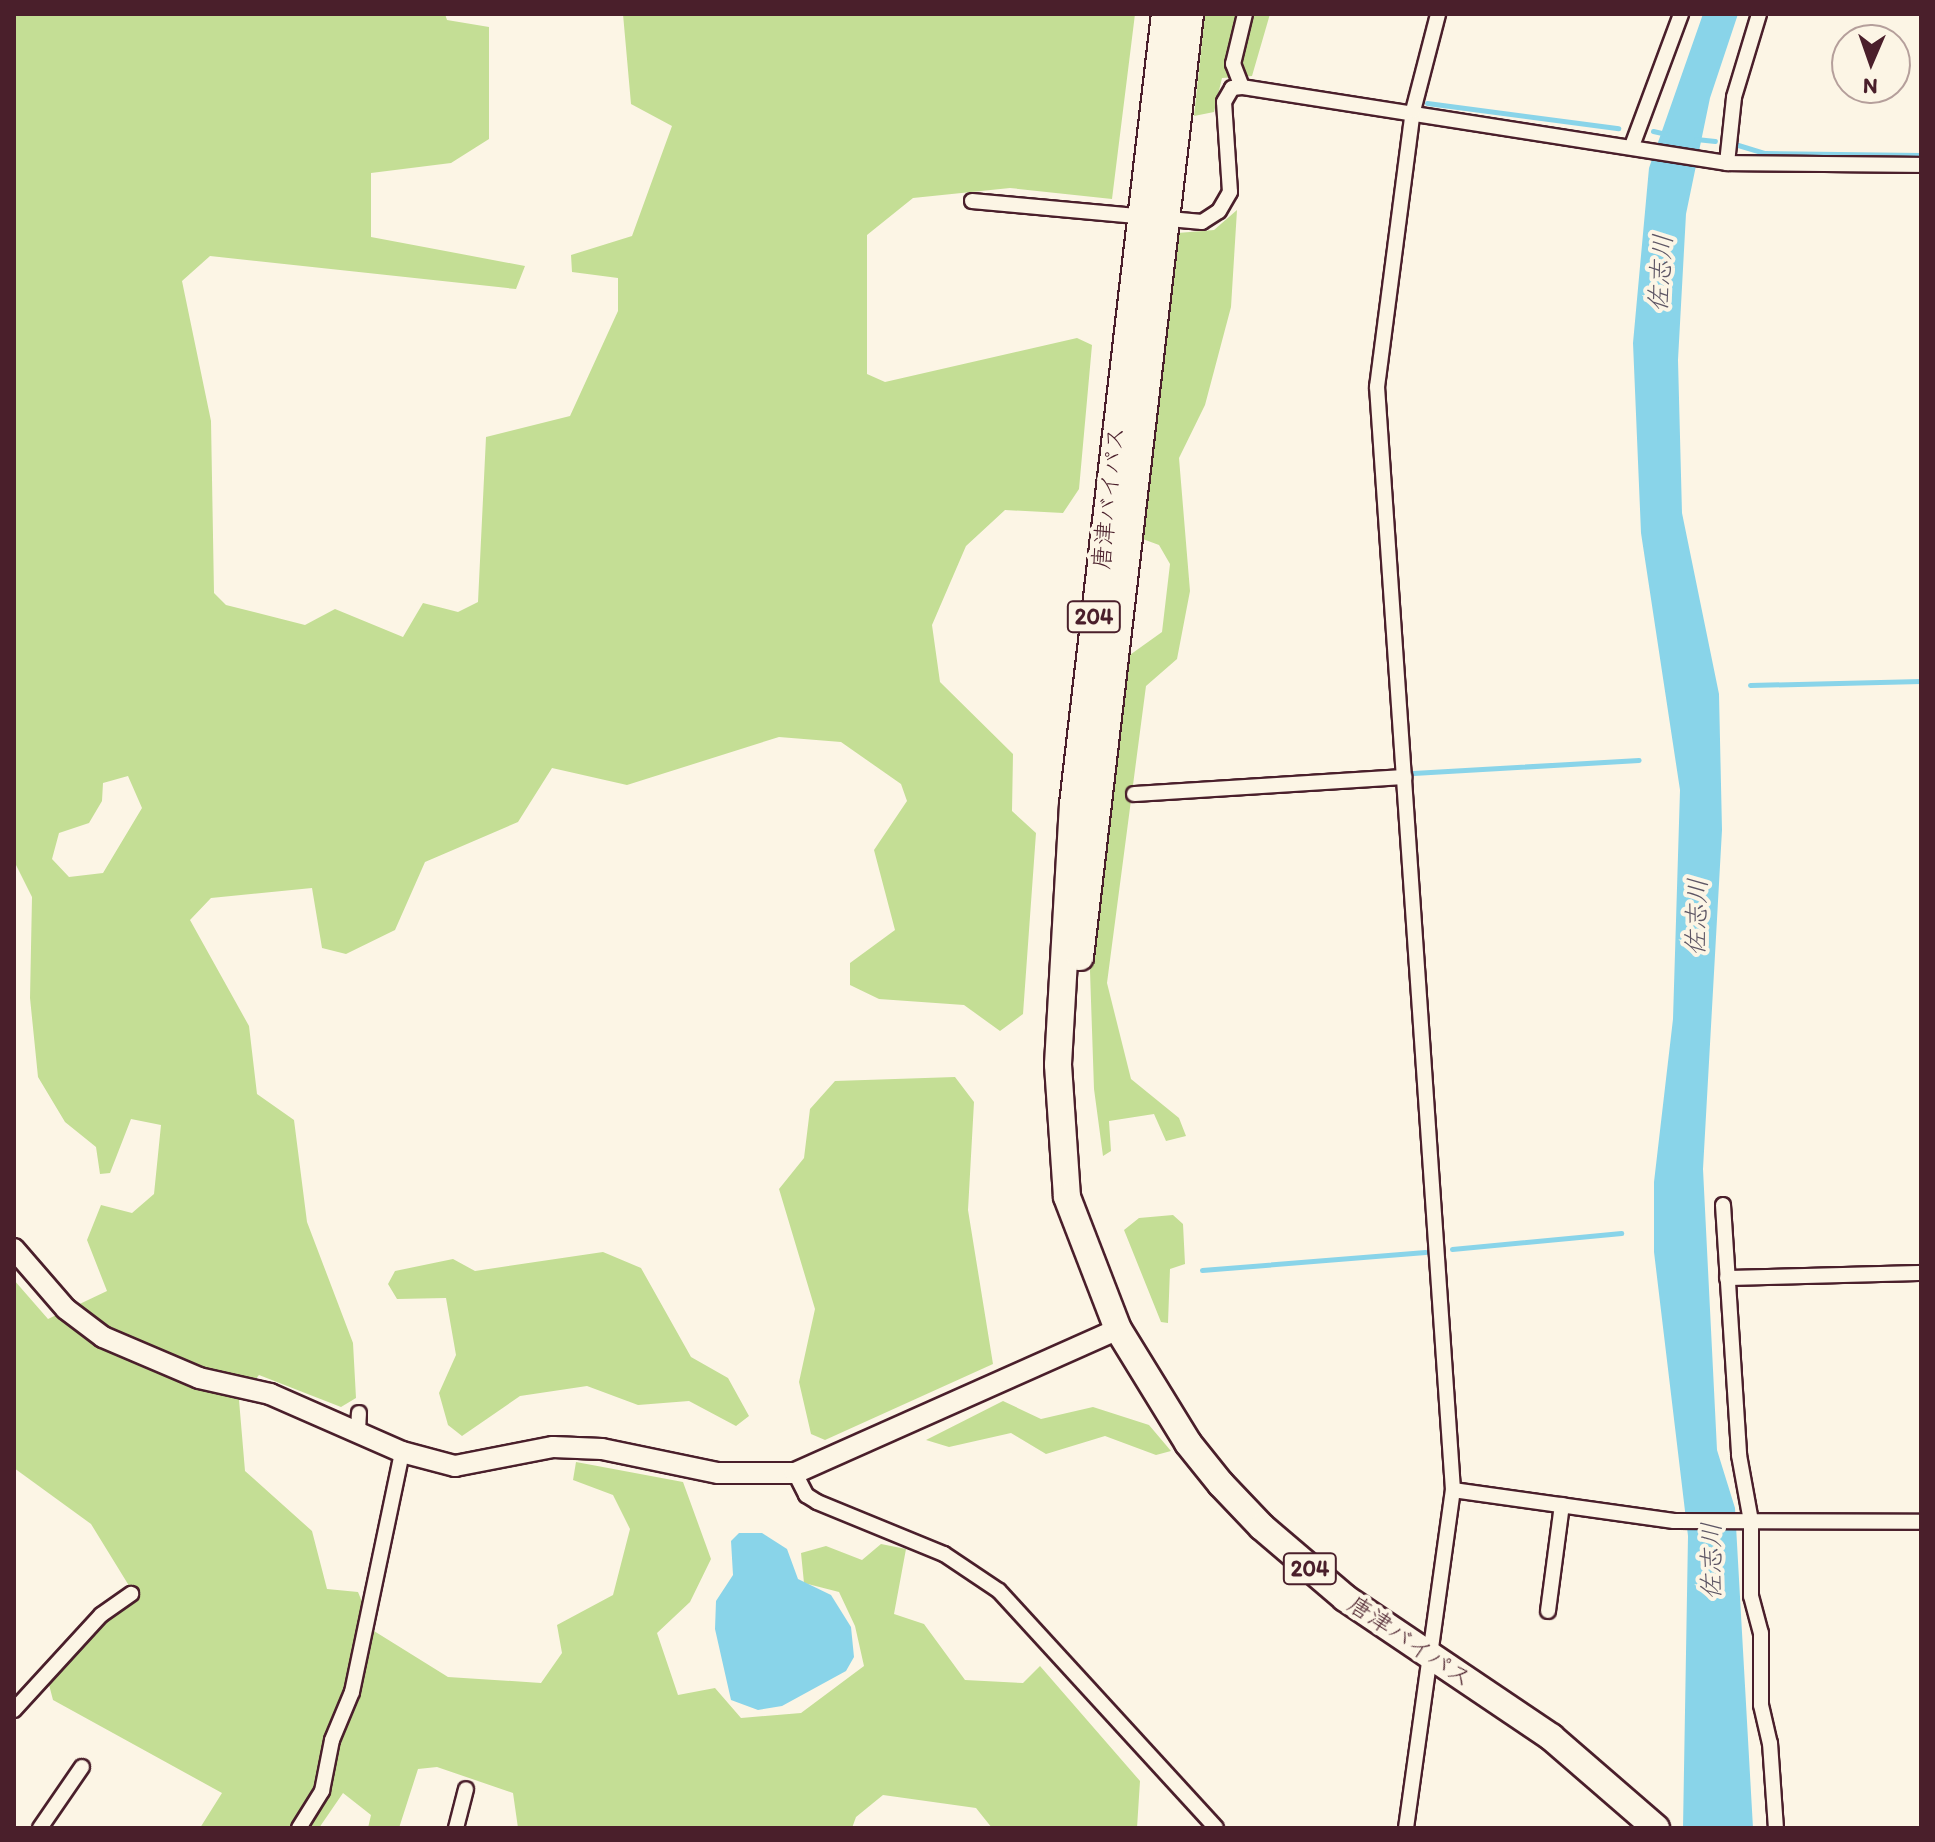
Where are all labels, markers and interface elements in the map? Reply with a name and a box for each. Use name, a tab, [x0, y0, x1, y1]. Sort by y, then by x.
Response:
north arrow	[1831, 24, 1911, 104]
text: N	[1862, 73, 1878, 100]
water label: 佐志川	[1643, 233, 1679, 313]
street label: 唐津バイパス	[1086, 425, 1130, 571]
road number: 204	[1066, 599, 1122, 635]
water label: 佐志川	[1680, 877, 1714, 957]
water label: 佐志川	[1696, 1522, 1728, 1600]
road number: 204	[1282, 1551, 1338, 1587]
street label: 唐津バイパス	[1342, 1589, 1478, 1693]

